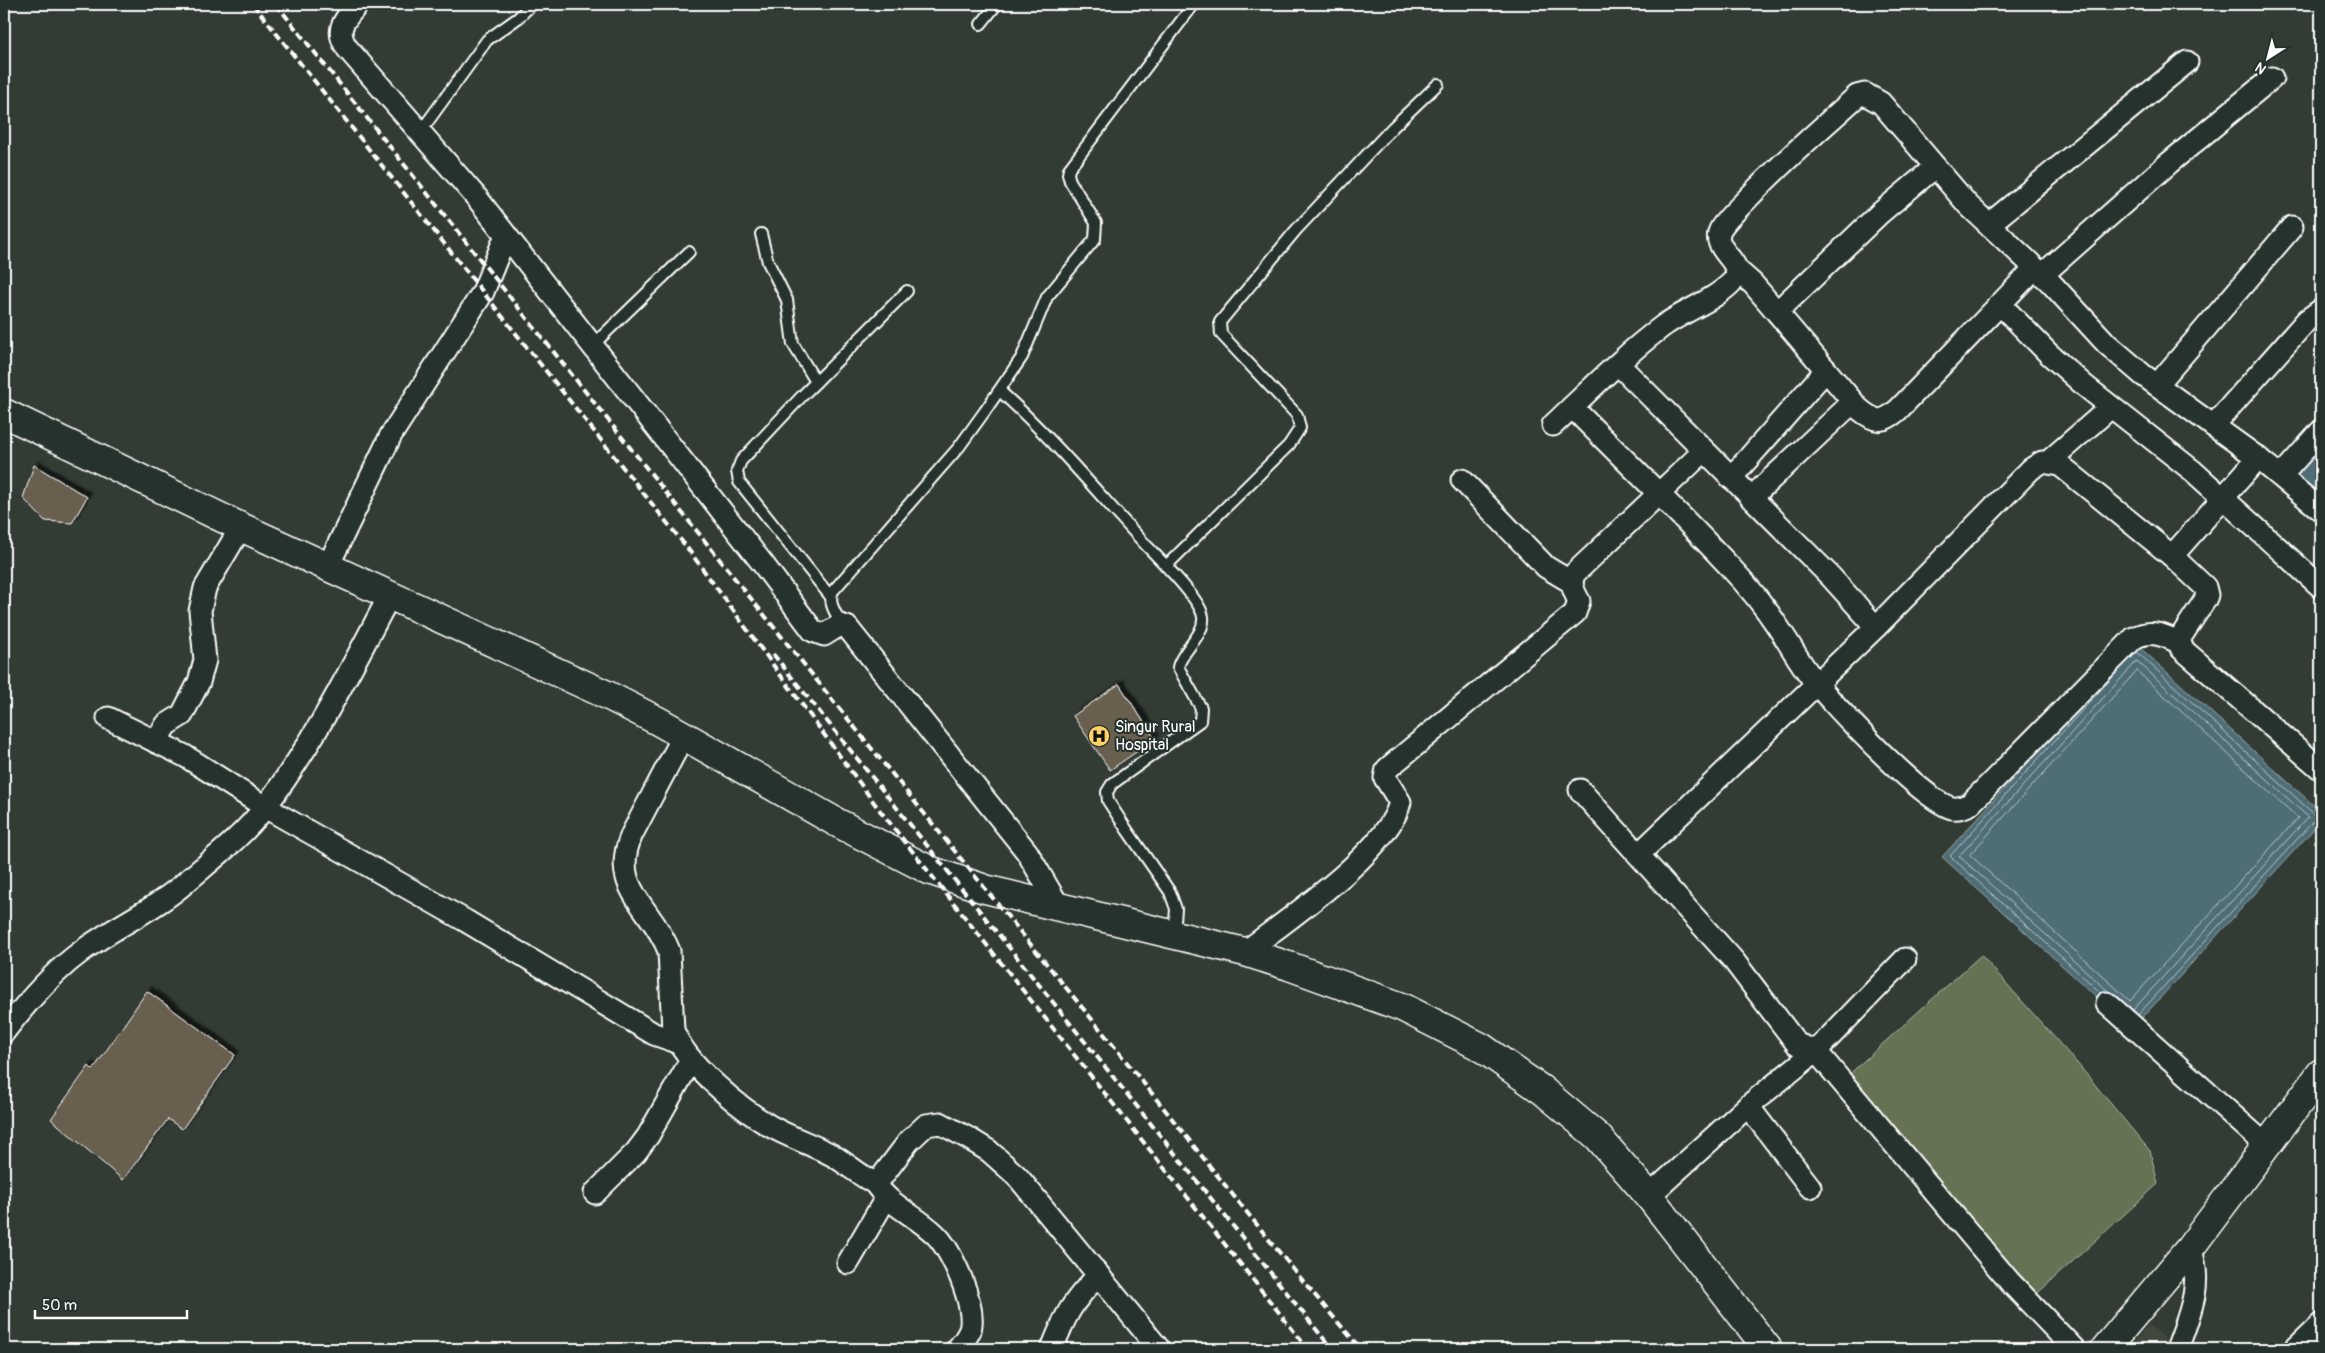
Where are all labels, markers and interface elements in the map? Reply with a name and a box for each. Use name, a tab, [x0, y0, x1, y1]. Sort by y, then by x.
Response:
north arrow	[2242, 32, 2292, 82]
text: N	[2252, 58, 2269, 78]
place label: Singur Rural Hospital	[1115, 717, 1196, 755]
hospital icon: Singur Rural Hospital	[1087, 724, 1111, 748]
scale bar	[35, 1288, 188, 1320]
text: 50 m	[42, 1296, 77, 1315]

